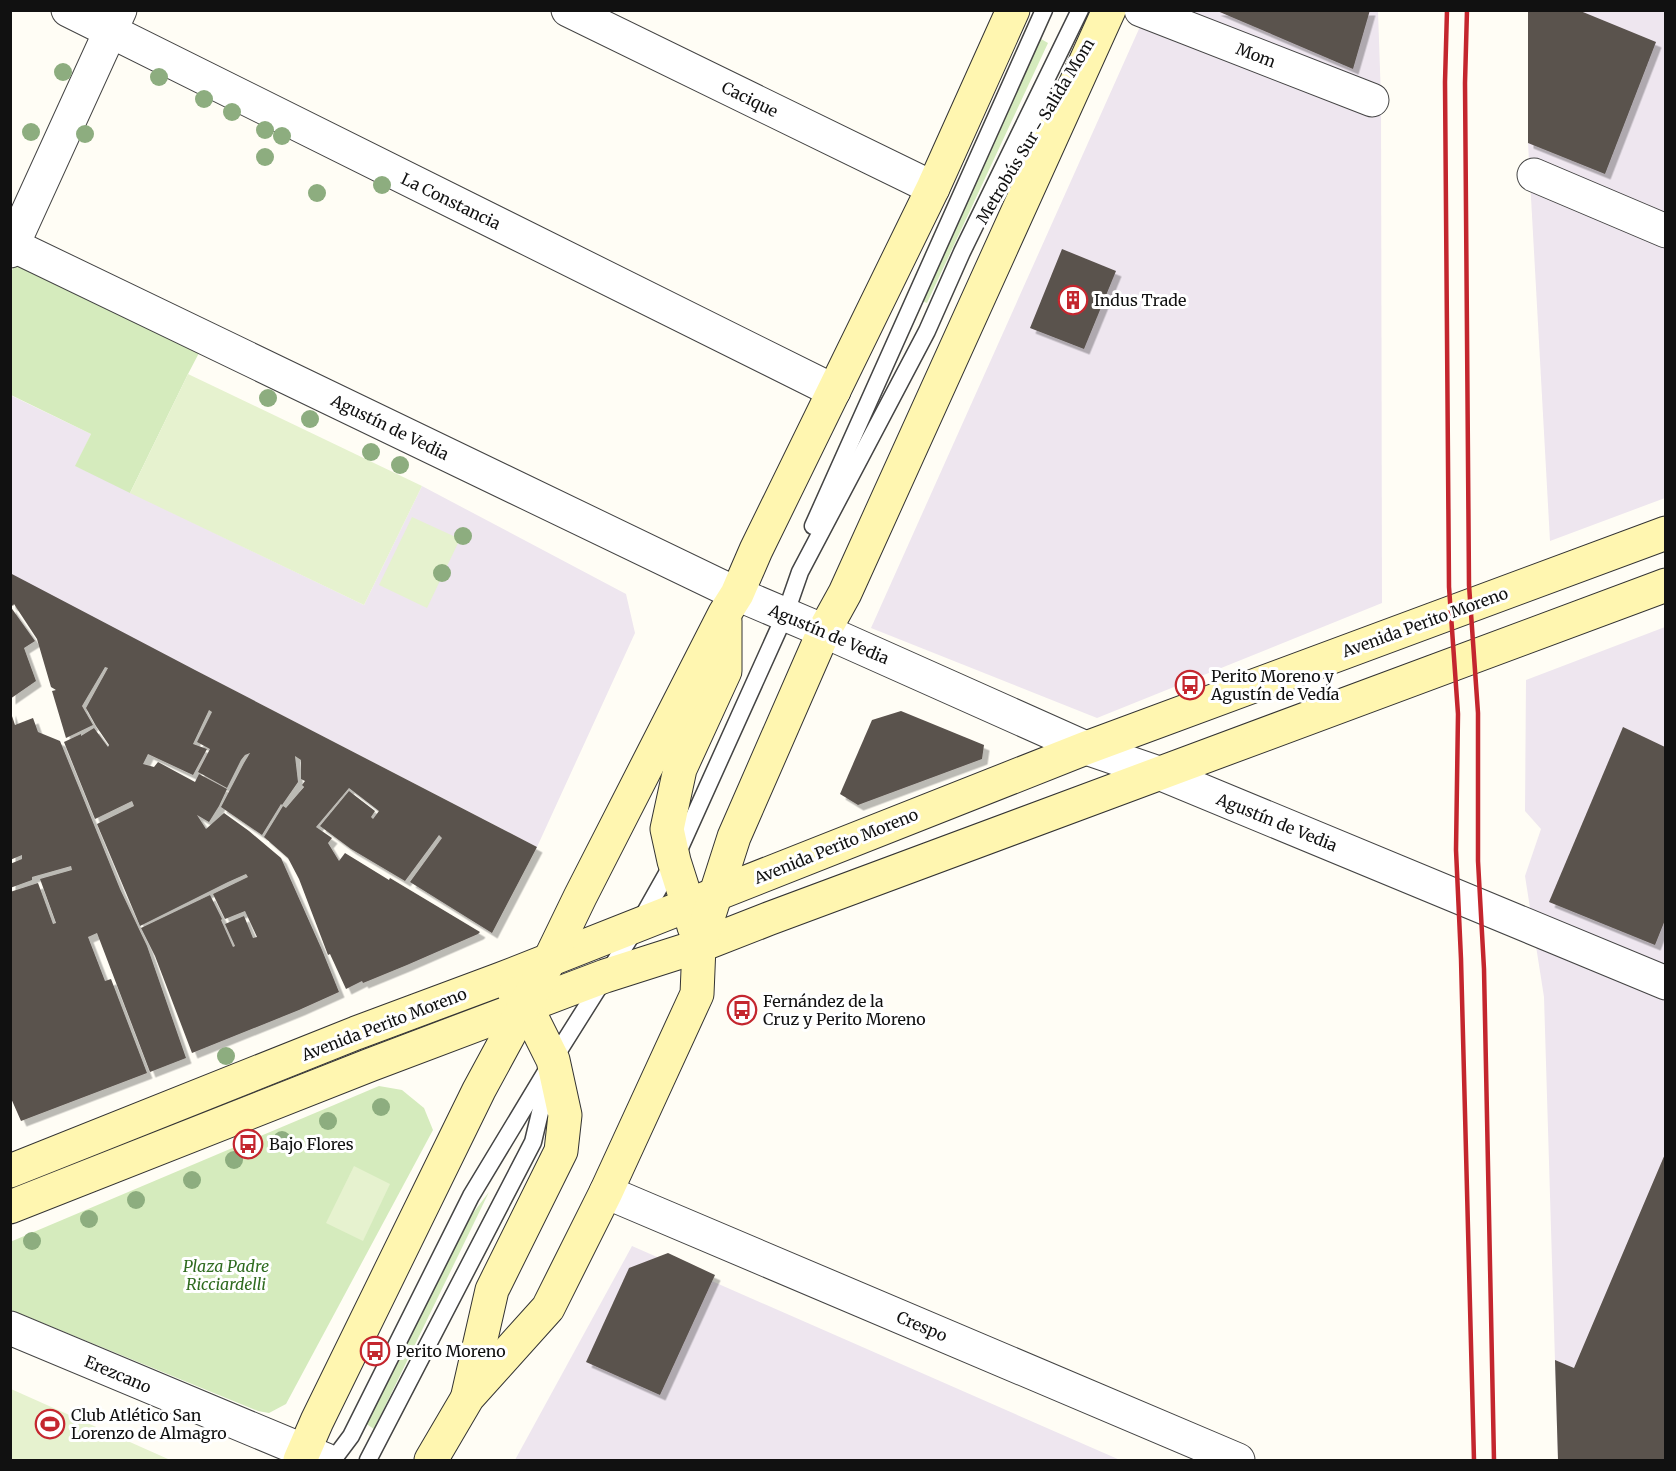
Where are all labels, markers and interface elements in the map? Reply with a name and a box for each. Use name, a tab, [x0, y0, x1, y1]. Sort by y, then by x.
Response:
street label: Metrobús Sur - Salida Mom	[972, 35, 1098, 227]
street label: Mom	[1233, 38, 1279, 72]
street label: Cacique	[719, 77, 781, 121]
street label: La Constancia	[398, 168, 504, 234]
building icon: Indus Trade	[1057, 284, 1089, 316]
place label: Indus Trade	[1094, 290, 1186, 310]
street label: Agustín de Vedia	[327, 389, 452, 464]
street label: Avenida Perito Moreno	[1338, 583, 1511, 662]
street label: Agustín de Vedia	[765, 599, 892, 668]
place label: Perito Moreno y Agustín de Vedía	[1210, 666, 1340, 704]
bus stop icon: Perito Moreno y Agustín de Vedía	[1174, 669, 1206, 701]
street label: Agustín de Vedia	[1213, 788, 1341, 855]
street label: Avenida Perito Moreno	[750, 804, 921, 888]
street label: Avenida Perito Moreno	[298, 983, 469, 1065]
place label: Fernández de la Cruz y Perito Moreno	[763, 991, 926, 1029]
bus stop icon: Fernández de la Cruz y Perito Moreno	[726, 994, 758, 1026]
bus stop icon: Bajo Flores	[232, 1128, 264, 1160]
place label: Bajo Flores	[269, 1134, 354, 1154]
park label: Plaza Padre Ricciardelli	[183, 1256, 269, 1294]
street label: Crespo	[894, 1306, 950, 1346]
bus stop icon: Perito Moreno	[359, 1335, 391, 1367]
place label: Perito Moreno	[396, 1341, 506, 1361]
street label: Erezcano	[82, 1351, 154, 1397]
place label: Club Atlético San Lorenzo de Almagro	[71, 1405, 227, 1443]
sports icon: Club Atlético San Lorenzo de Almagro	[34, 1408, 66, 1440]

